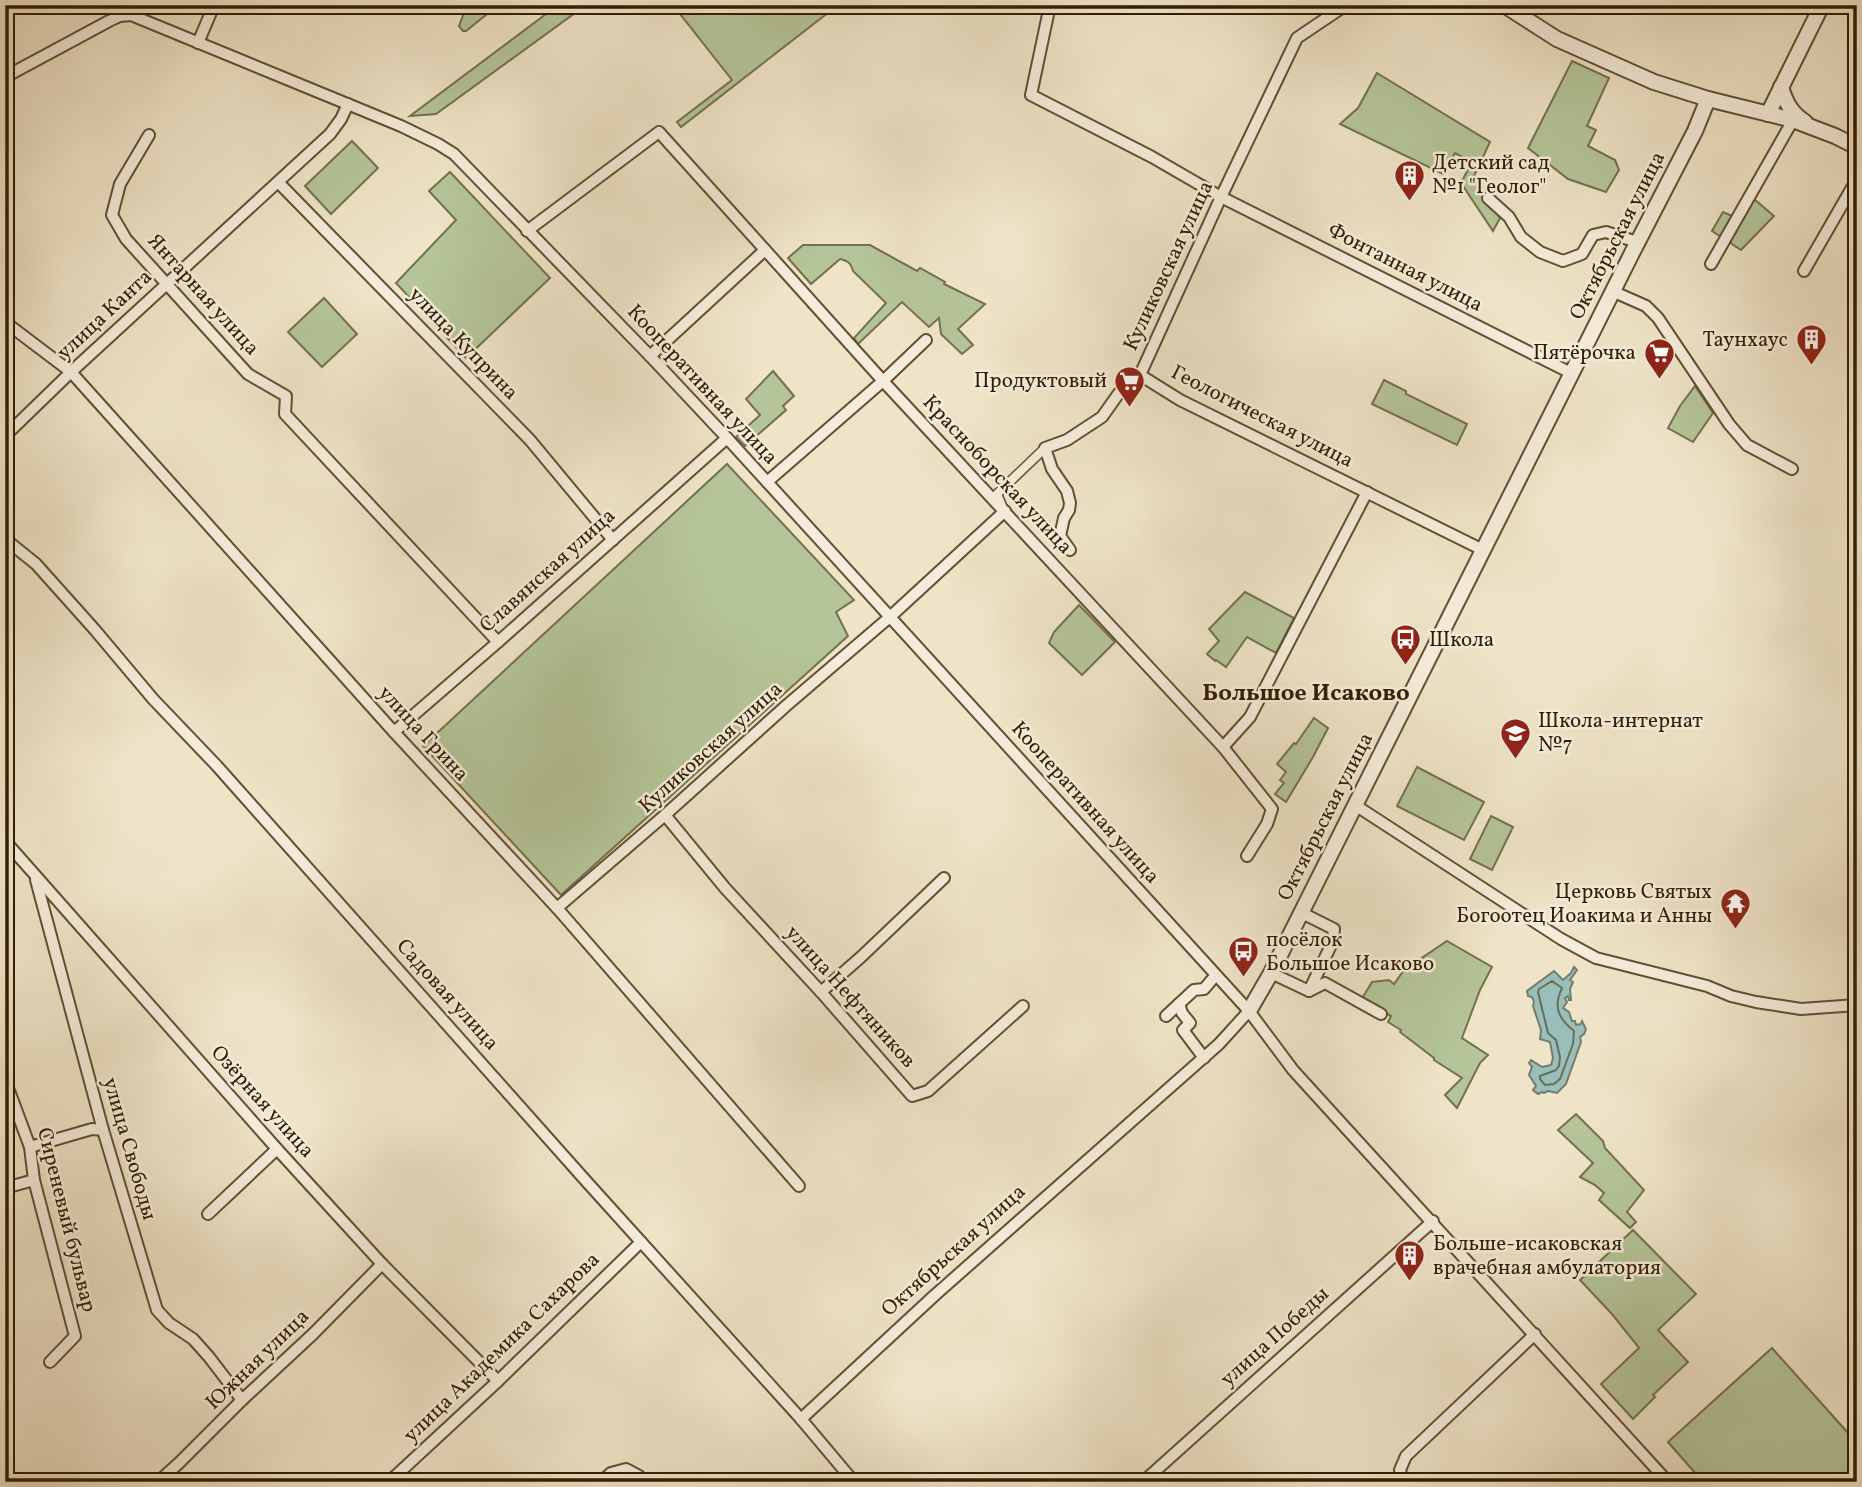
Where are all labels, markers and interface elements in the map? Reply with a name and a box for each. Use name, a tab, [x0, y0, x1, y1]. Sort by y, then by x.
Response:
street label: Октябрьская улица	[1563, 147, 1673, 325]
place label: Детский сад №1 "Геолог"	[1432, 149, 1550, 202]
building icon: Детский сад №1 "Геолог"	[1392, 158, 1426, 202]
street label: Куликовская улица	[1117, 176, 1221, 356]
street label: Фонтанная улица	[1322, 216, 1488, 320]
street label: Янтарная улица	[140, 228, 266, 362]
street label: улица Канта	[51, 263, 159, 367]
street label: улица Куприна	[401, 281, 525, 407]
street label: Кооперативная улица	[620, 298, 784, 472]
building icon: Таунхаус	[1794, 323, 1828, 367]
place label: Таунхаус	[1703, 326, 1788, 355]
supermarket icon: Пятёрочка	[1642, 336, 1676, 380]
place label: Пятёрочка	[1533, 339, 1636, 368]
street label: Геологическая улица	[1166, 358, 1358, 476]
supermarket icon: Продуктовый	[1113, 364, 1147, 408]
place label: Продуктовый	[974, 367, 1107, 396]
street label: Красноборская улица	[915, 389, 1079, 561]
street label: Славянская улица	[474, 502, 622, 640]
bus stop icon: Школа	[1389, 623, 1423, 667]
place label: Школа	[1429, 626, 1494, 655]
street label: Куликовская улица	[633, 676, 789, 820]
district label: Большое Исаково	[1202, 677, 1410, 711]
street label: улица Грина	[371, 680, 475, 788]
place label: Школа-интернат №7	[1538, 707, 1703, 760]
street label: Кооперативная улица	[1004, 715, 1166, 891]
school or university icon: Школа-интернат №7	[1498, 716, 1532, 760]
street label: Октябрьская улица	[1271, 728, 1381, 906]
place label: Церковь Святых Богоотец Иоакима и Анны	[1456, 878, 1712, 931]
temple icon: Церковь Святых Богоотец Иоакима и Анны	[1718, 887, 1752, 931]
street label: улица Нефтяников	[778, 919, 922, 1075]
place label: посёлок Большое Исаково	[1266, 926, 1434, 979]
street label: Садовая улица	[389, 933, 505, 1057]
bus stop icon: посёлок Большое Исаково	[1226, 935, 1260, 979]
street label: Озёрная улица	[203, 1039, 321, 1165]
street label: улица Свободы	[95, 1074, 163, 1224]
street label: Сиреневый бульвар	[29, 1125, 103, 1315]
street label: Октябрьская улица	[875, 1178, 1033, 1324]
place label: Больше-исаковская врачебная амбулатория	[1433, 1230, 1661, 1283]
building icon: Больше-исаковская врачебная амбулатория	[1393, 1239, 1427, 1283]
street label: улица Академика Сахарова	[397, 1246, 607, 1450]
street label: улица Победы	[1214, 1280, 1336, 1394]
street label: Южная улица	[200, 1303, 316, 1417]

